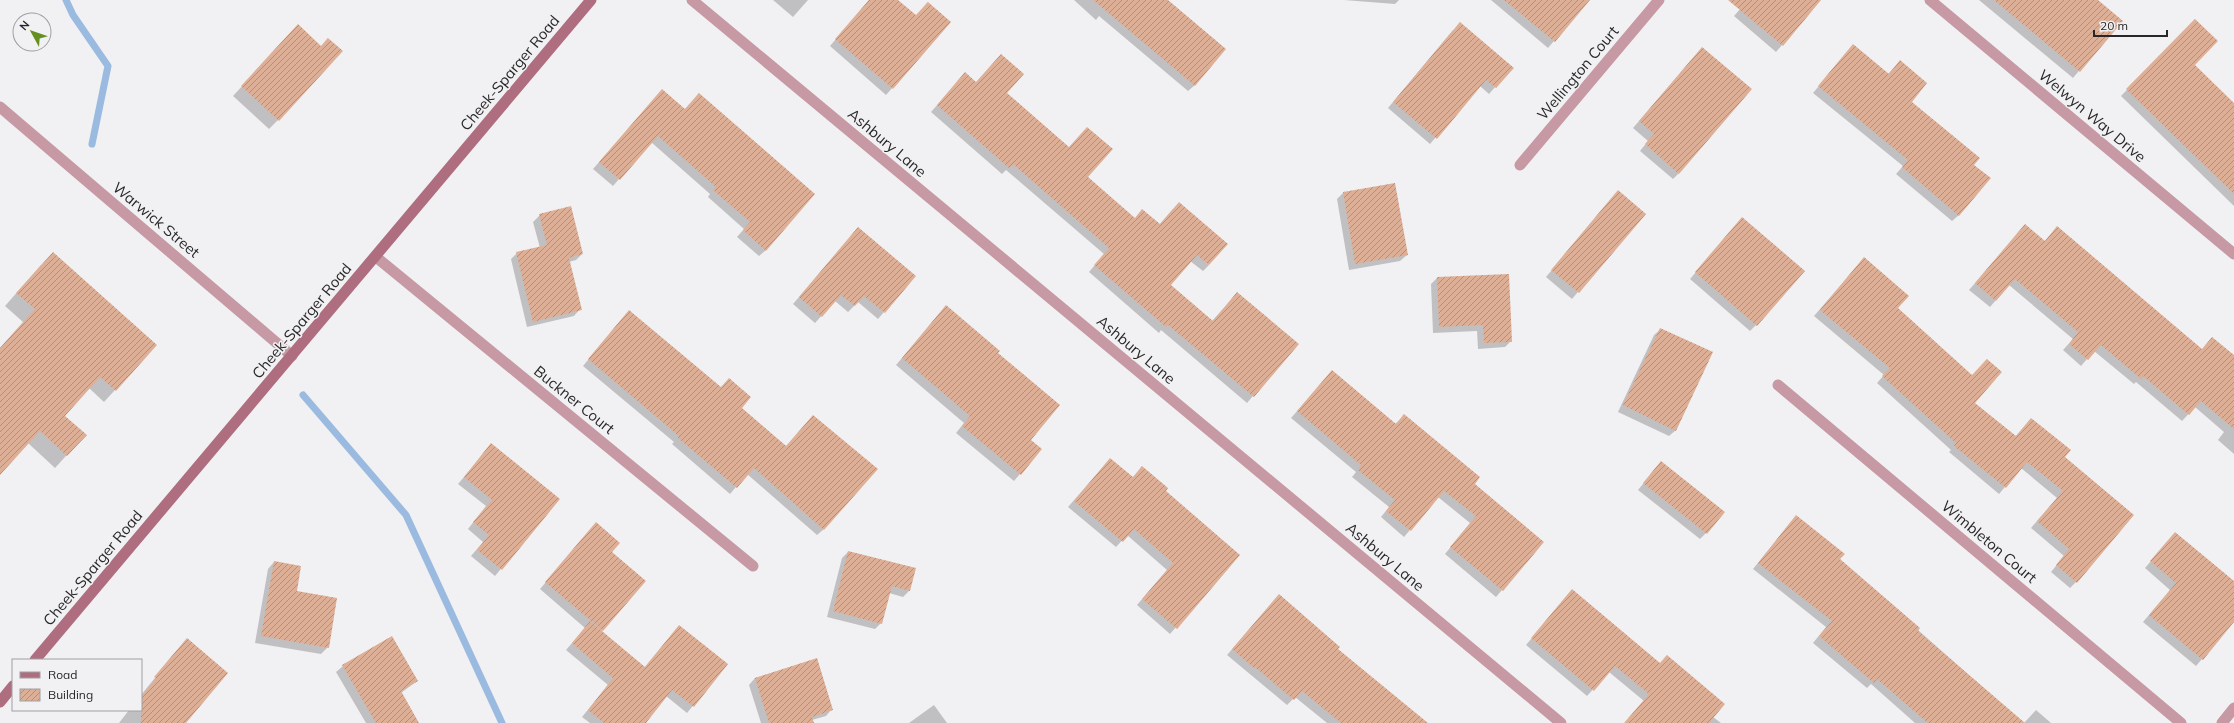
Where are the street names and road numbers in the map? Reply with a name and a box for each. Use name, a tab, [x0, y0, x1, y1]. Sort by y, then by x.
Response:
street label: Cheek-Sparger Road	[456, 11, 563, 134]
street label: Wellington Court	[1533, 22, 1622, 124]
street label: Welwyn Way Drive	[2035, 65, 2150, 166]
street label: Ashbury Lane	[844, 104, 930, 181]
street label: Warwick Street	[109, 178, 204, 262]
street label: Cheek-Sparger Road	[248, 259, 355, 382]
street label: Ashbury Lane	[1093, 311, 1179, 388]
street label: Buckner Court	[530, 361, 619, 438]
street label: Wimbleton Court	[1938, 496, 2041, 587]
street label: Cheek-Sparger Road	[39, 506, 146, 629]
street label: Ashbury Lane	[1342, 518, 1428, 595]

